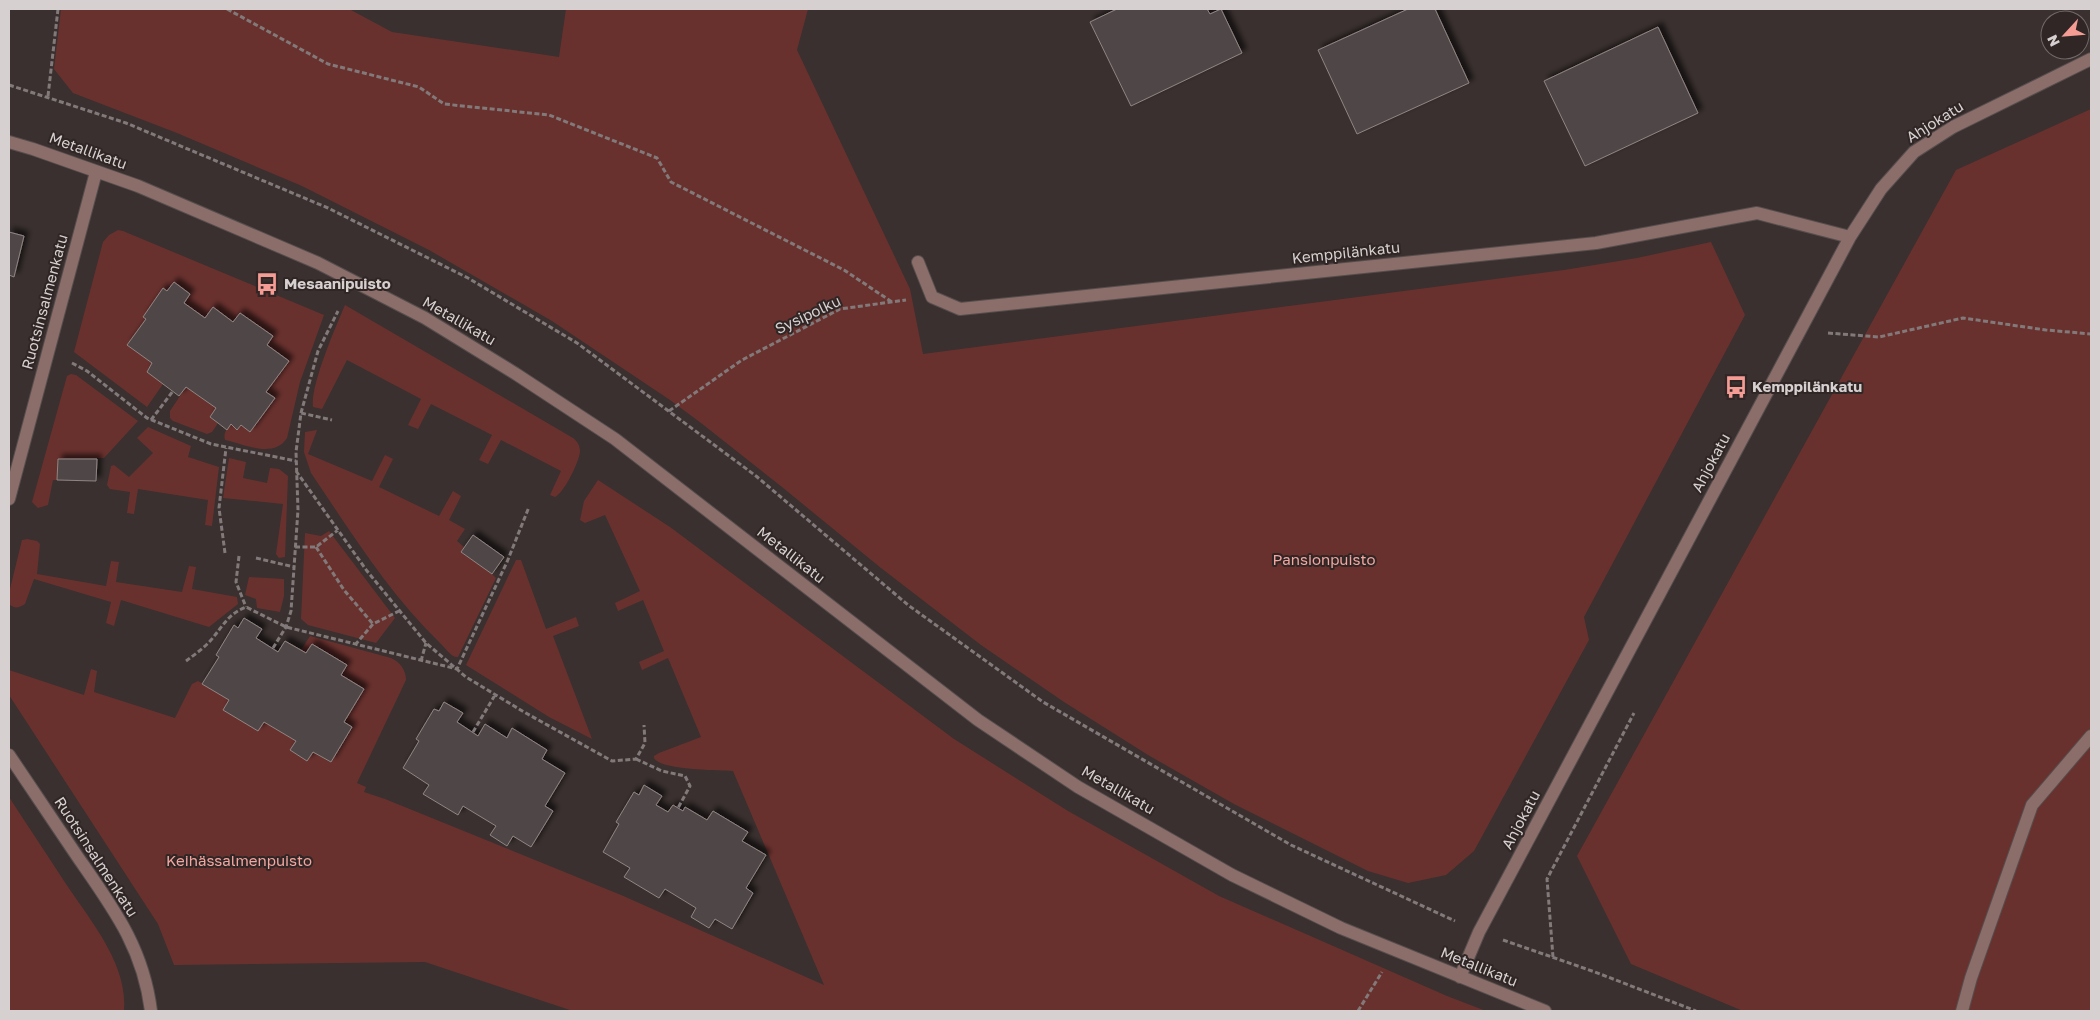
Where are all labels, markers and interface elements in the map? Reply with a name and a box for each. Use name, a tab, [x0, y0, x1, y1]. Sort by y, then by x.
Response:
north arrow	[2040, 10, 2090, 60]
text: N	[2043, 32, 2063, 49]
street label: Ahjokatu	[1903, 97, 1966, 146]
street label: Metallikatu	[47, 128, 130, 172]
street label: Ruotsinsalmenkatu	[17, 232, 71, 371]
street label: Kemppilänkatu	[1291, 237, 1401, 267]
bus stop icon: Mesaanipuisto	[254, 271, 280, 297]
place label: Mesaanipuisto	[284, 274, 391, 292]
street label: Sysipolku	[772, 291, 843, 337]
street label: Metallikatu	[420, 292, 499, 348]
bus stop icon: Kemppilänkatu	[1723, 374, 1749, 400]
place label: Kemppilänkatu	[1752, 377, 1862, 395]
street label: Ahjokatu	[1687, 430, 1733, 495]
street label: Metallikatu	[754, 522, 829, 586]
park label: Pansionpuisto	[1273, 550, 1375, 568]
street label: Metallikatu	[1079, 761, 1158, 817]
street label: Ahjokatu	[1497, 787, 1543, 852]
street label: Ruotsinsalmenkatu	[51, 793, 142, 920]
park label: Keihässalmenpuisto	[166, 851, 312, 869]
street label: Metallikatu	[1438, 942, 1520, 990]

